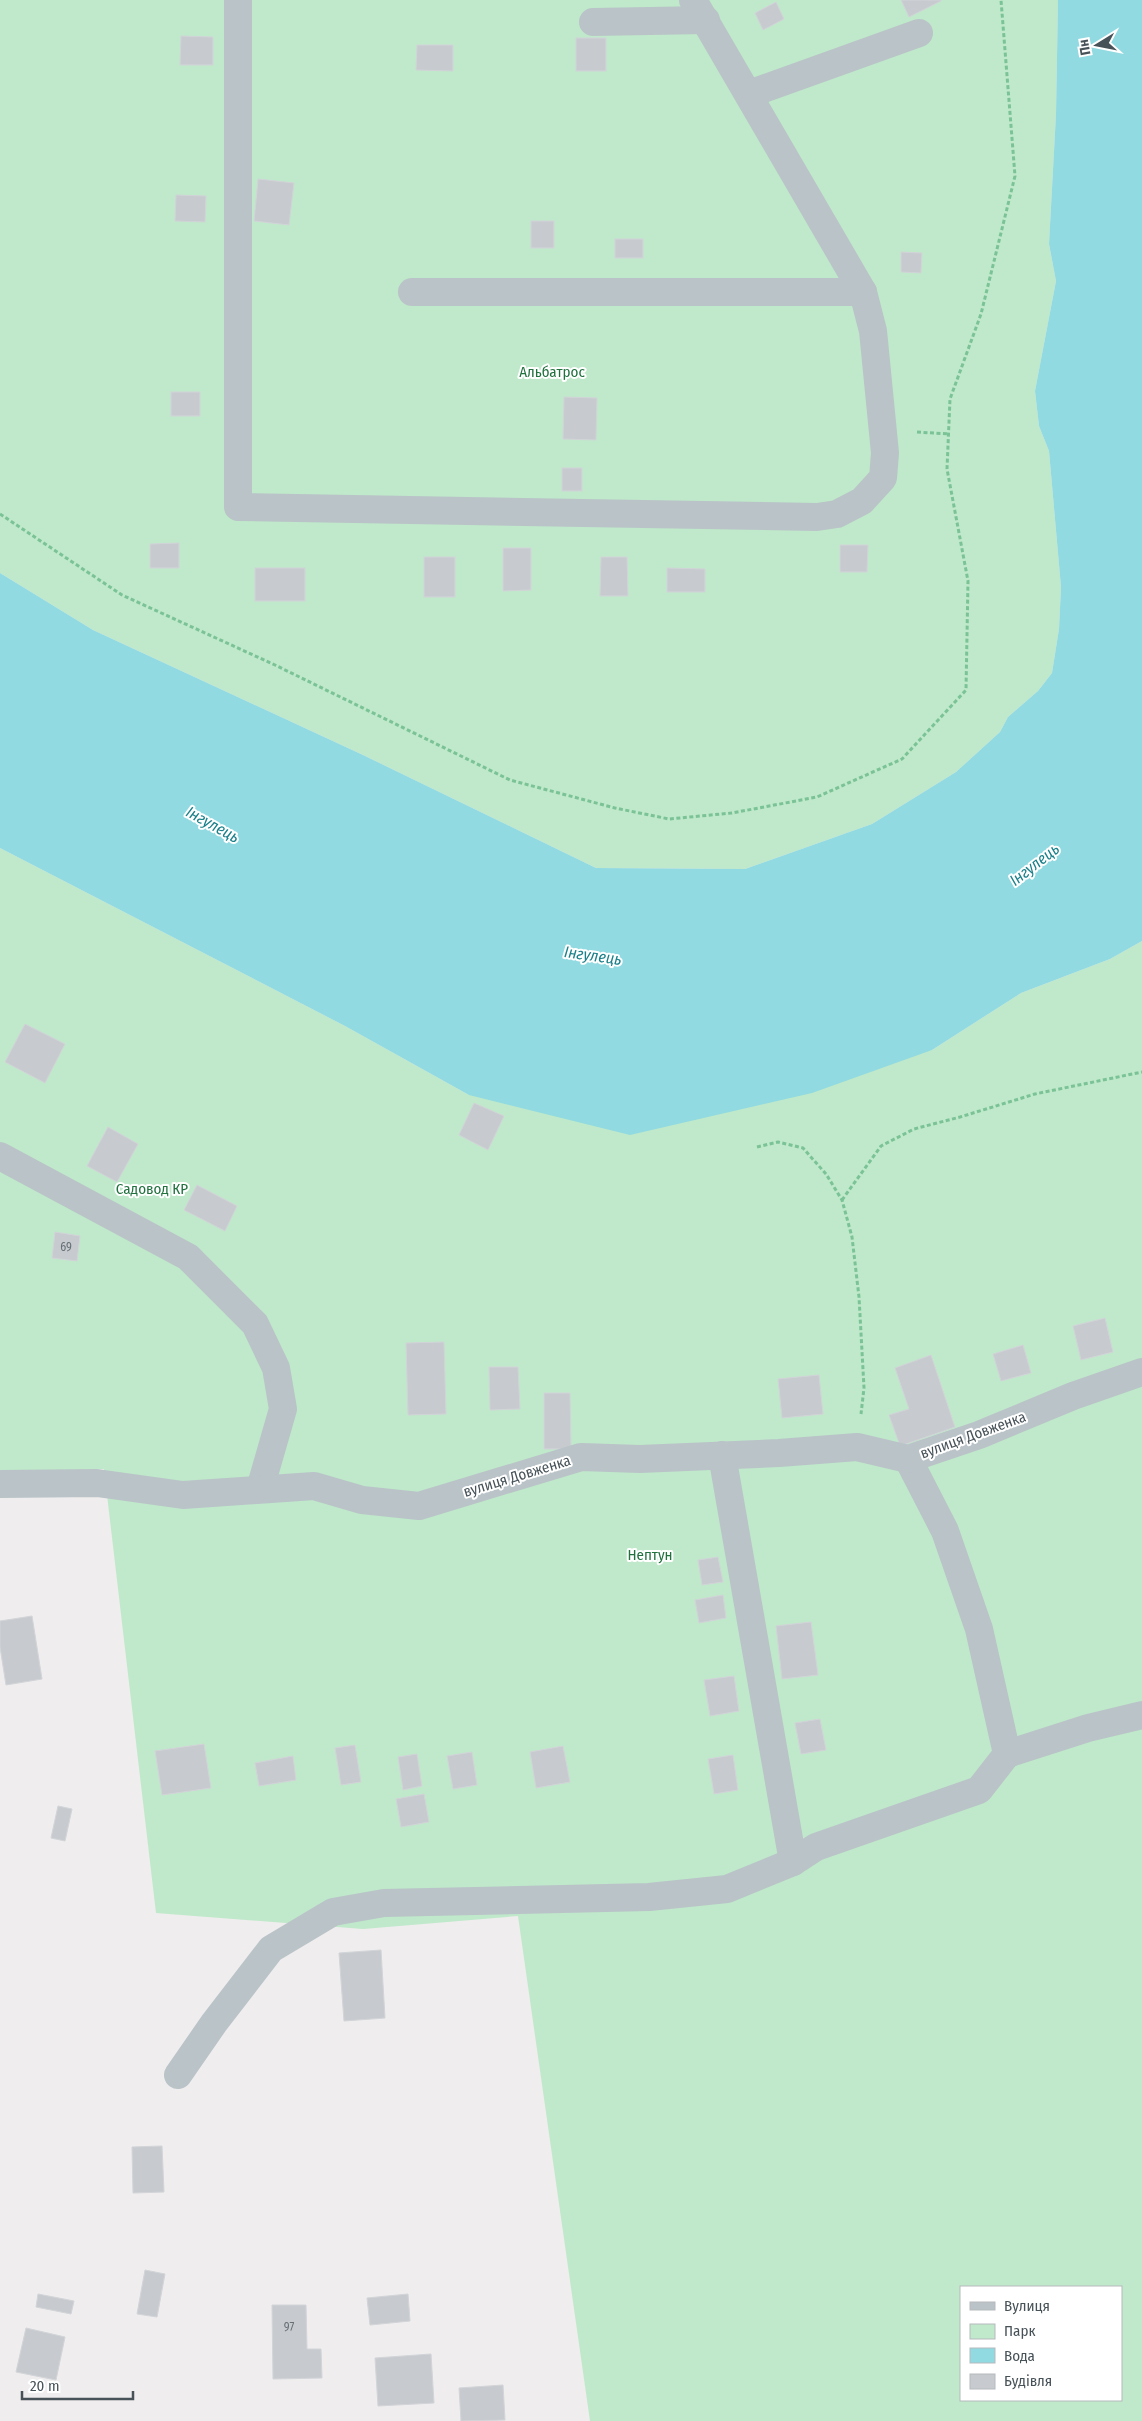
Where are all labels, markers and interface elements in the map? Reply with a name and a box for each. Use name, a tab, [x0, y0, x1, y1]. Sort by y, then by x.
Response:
north arrow	[1072, 20, 1122, 70]
text: Пн	[1075, 38, 1094, 56]
park label: Альбатрос	[519, 363, 585, 381]
water label: Інгулець	[183, 802, 243, 847]
water label: Інгулець	[1006, 839, 1063, 890]
water label: Інгулець	[563, 942, 623, 969]
park label: Садовод КР	[116, 1180, 188, 1198]
house number: 69	[60, 1240, 72, 1254]
street label: вулиця Довженка	[918, 1408, 1028, 1462]
street label: вулиця Довженка	[461, 1451, 573, 1501]
park label: Нептун	[627, 1546, 673, 1564]
legend	[960, 2286, 1122, 2401]
text: Вулиця	[1004, 2297, 1050, 2315]
house number: 97	[284, 2320, 294, 2334]
text: Парк	[1004, 2322, 1035, 2340]
text: Вода	[1004, 2347, 1035, 2365]
scale bar	[22, 2368, 134, 2400]
text: Будівля	[1004, 2372, 1052, 2390]
text: 20 m	[30, 2377, 60, 2395]

